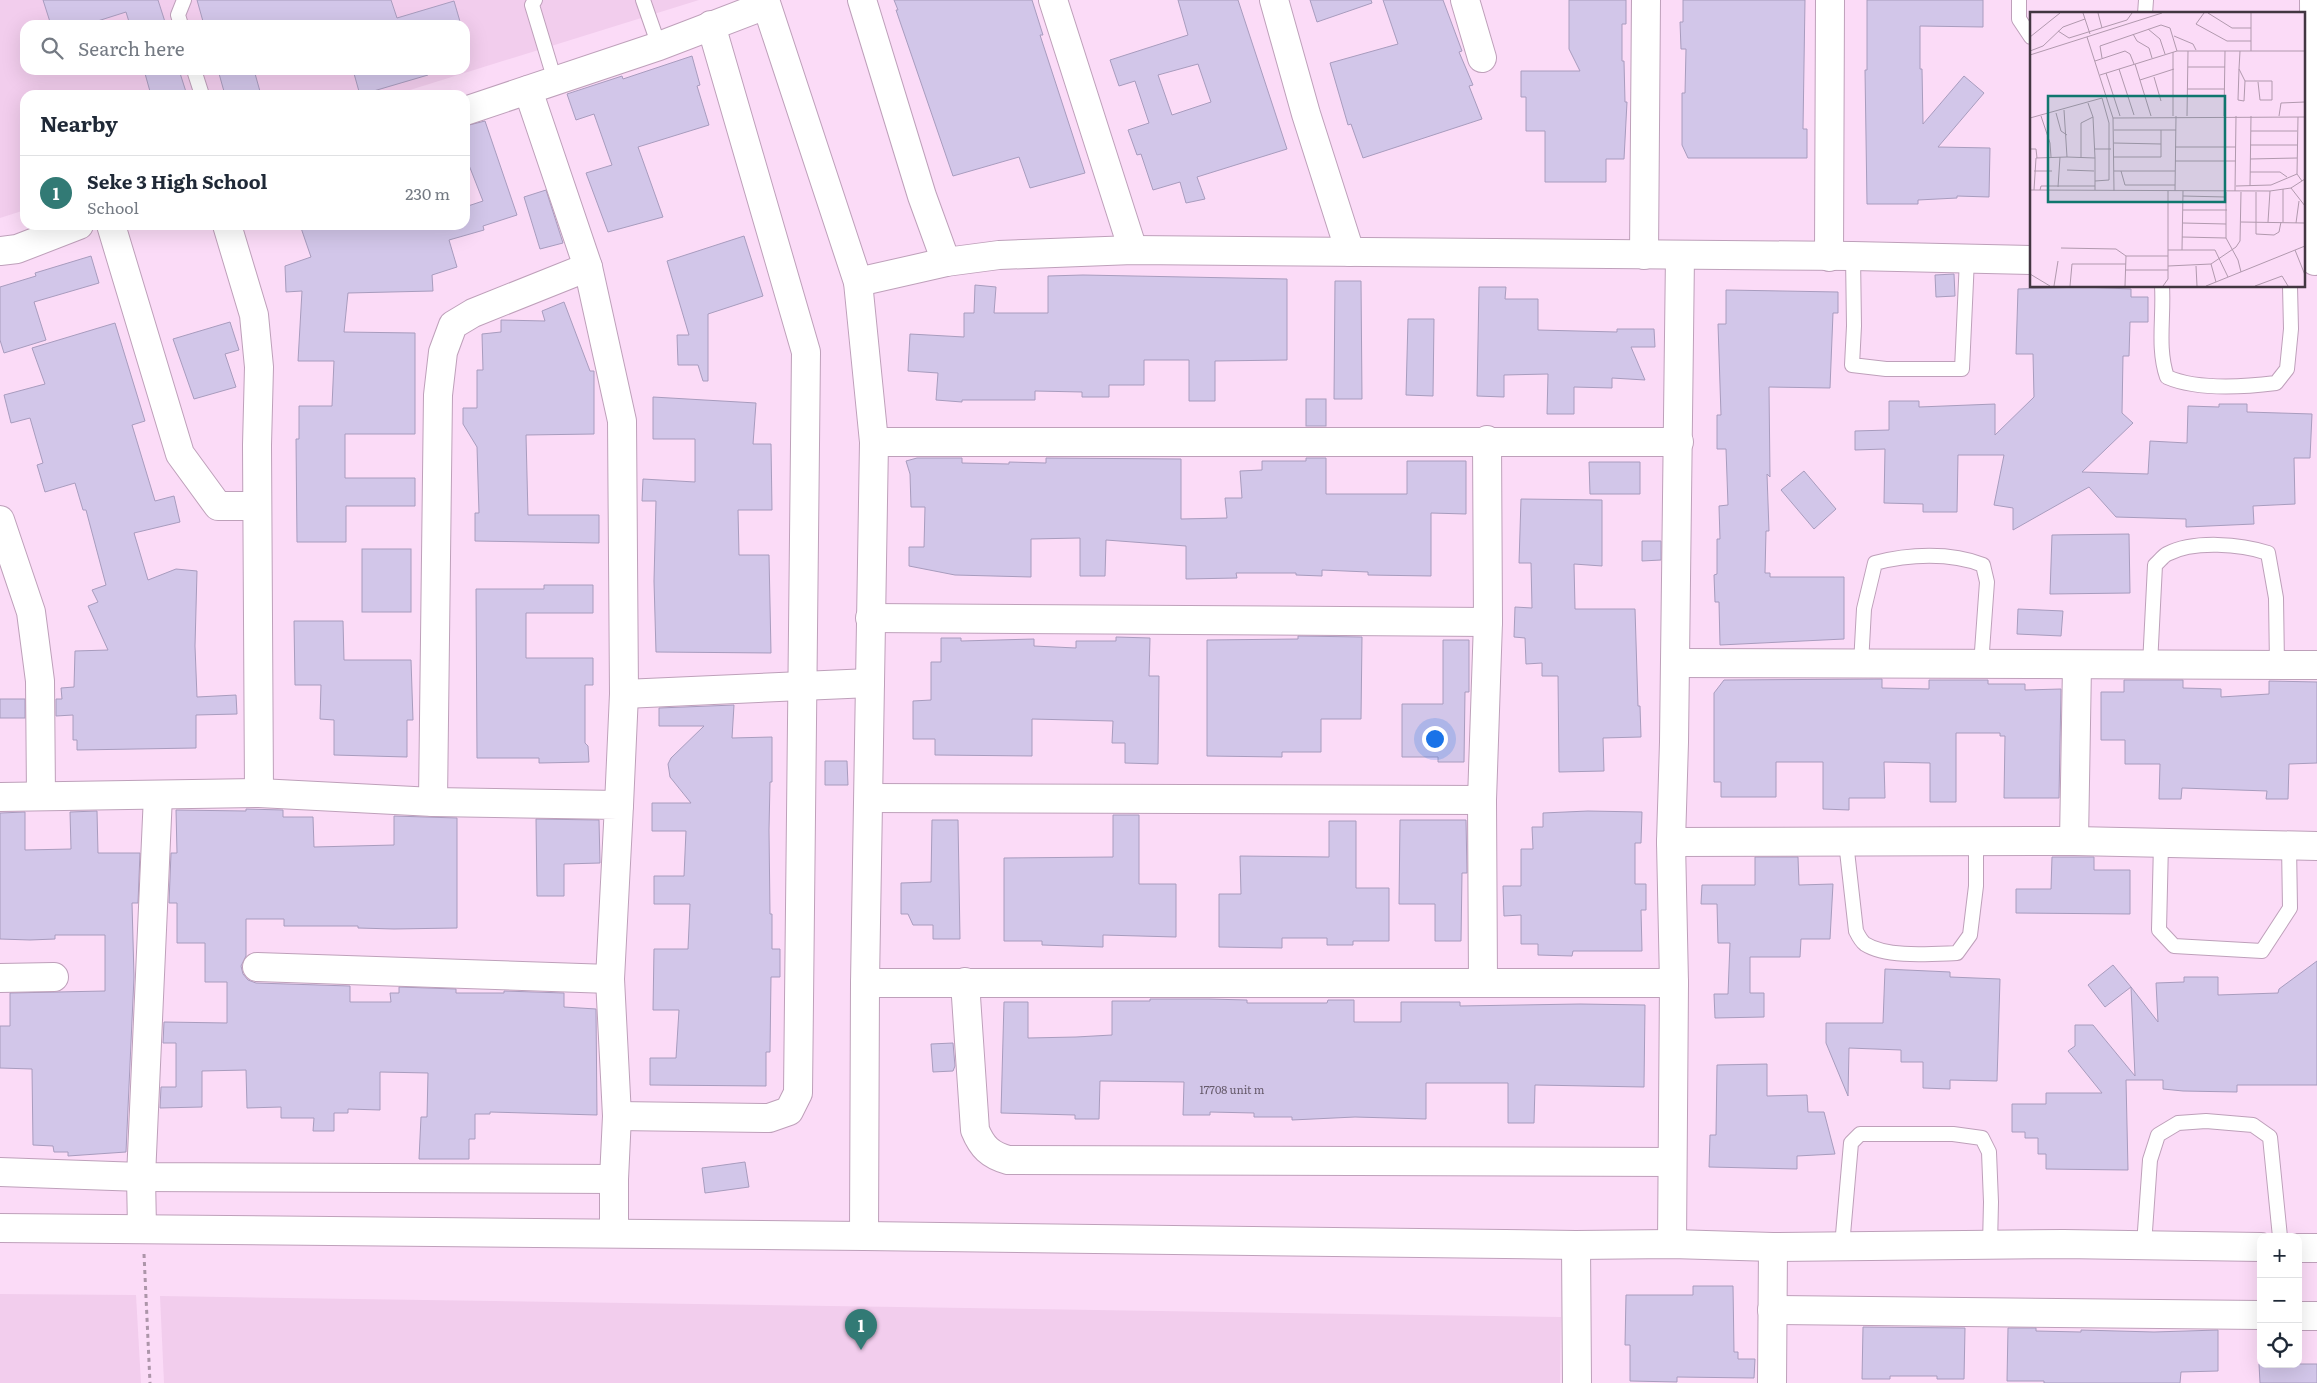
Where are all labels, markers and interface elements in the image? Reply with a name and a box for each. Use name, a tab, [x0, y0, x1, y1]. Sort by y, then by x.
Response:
inset map	[2030, 12, 2304, 288]
search box	[20, 20, 470, 75]
icon: search	[38, 34, 66, 62]
text: Search here	[78, 34, 185, 62]
text: Nearby	[40, 107, 118, 138]
text: Seke 3 High School	[87, 167, 267, 195]
text: 1	[53, 181, 59, 205]
text: 230 m	[405, 181, 450, 205]
text: School	[87, 195, 139, 219]
your location	[1422, 726, 1448, 752]
house number: 17708 unit m	[1200, 1081, 1265, 1097]
map controls	[2257, 1233, 2302, 1368]
button: +	[2257, 1233, 2302, 1278]
button: −	[2257, 1278, 2302, 1323]
pin: 1	[845, 1309, 877, 1350]
button: locate	[2257, 1323, 2302, 1368]

